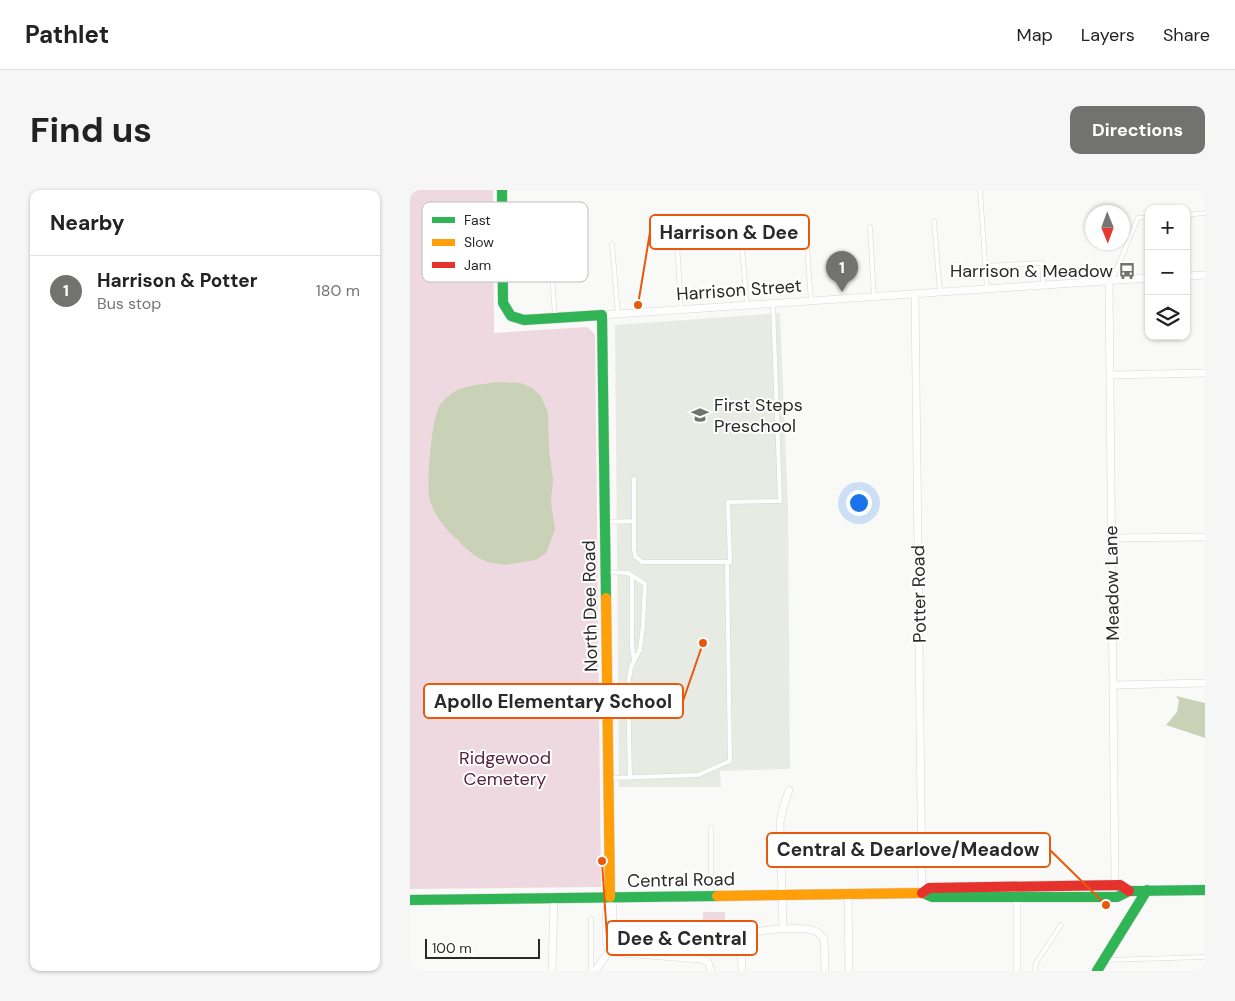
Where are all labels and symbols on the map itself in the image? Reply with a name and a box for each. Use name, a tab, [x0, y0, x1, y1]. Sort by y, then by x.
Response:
legend	[422, 202, 588, 282]
north arrow	[1085, 205, 1130, 250]
text: Fast	[464, 211, 491, 229]
callout: Harrison & Dee	[650, 215, 809, 249]
text: Harrison & Dee	[660, 220, 798, 245]
text: Slow	[464, 233, 494, 251]
pin: 1	[826, 251, 858, 292]
text: Jam	[464, 256, 491, 274]
place label: Harrison & Meadow	[950, 259, 1113, 283]
bus stop icon: Harrison & Meadow	[1117, 261, 1137, 281]
street label: Harrison Street	[676, 274, 802, 306]
place label: First Steps Preschool	[714, 393, 803, 438]
school or university icon: First Steps Preschool	[690, 405, 710, 425]
your location	[846, 490, 872, 516]
street label: Meadow Lane	[1099, 525, 1125, 641]
street label: North Dee Road	[577, 540, 603, 672]
street label: Potter Road	[906, 545, 932, 643]
callout: Apollo Elementary School	[424, 684, 683, 718]
text: Apollo Elementary School	[434, 689, 672, 714]
park label: Ridgewood Cemetery	[459, 746, 551, 791]
callout: Central & Dearlove/Meadow	[767, 833, 1050, 867]
text: Central & Dearlove/Meadow	[777, 837, 1040, 862]
street label: Central Road	[627, 867, 735, 893]
callout: Dee & Central	[607, 921, 757, 955]
text: Dee & Central	[617, 926, 747, 951]
scale bar	[425, 936, 540, 959]

